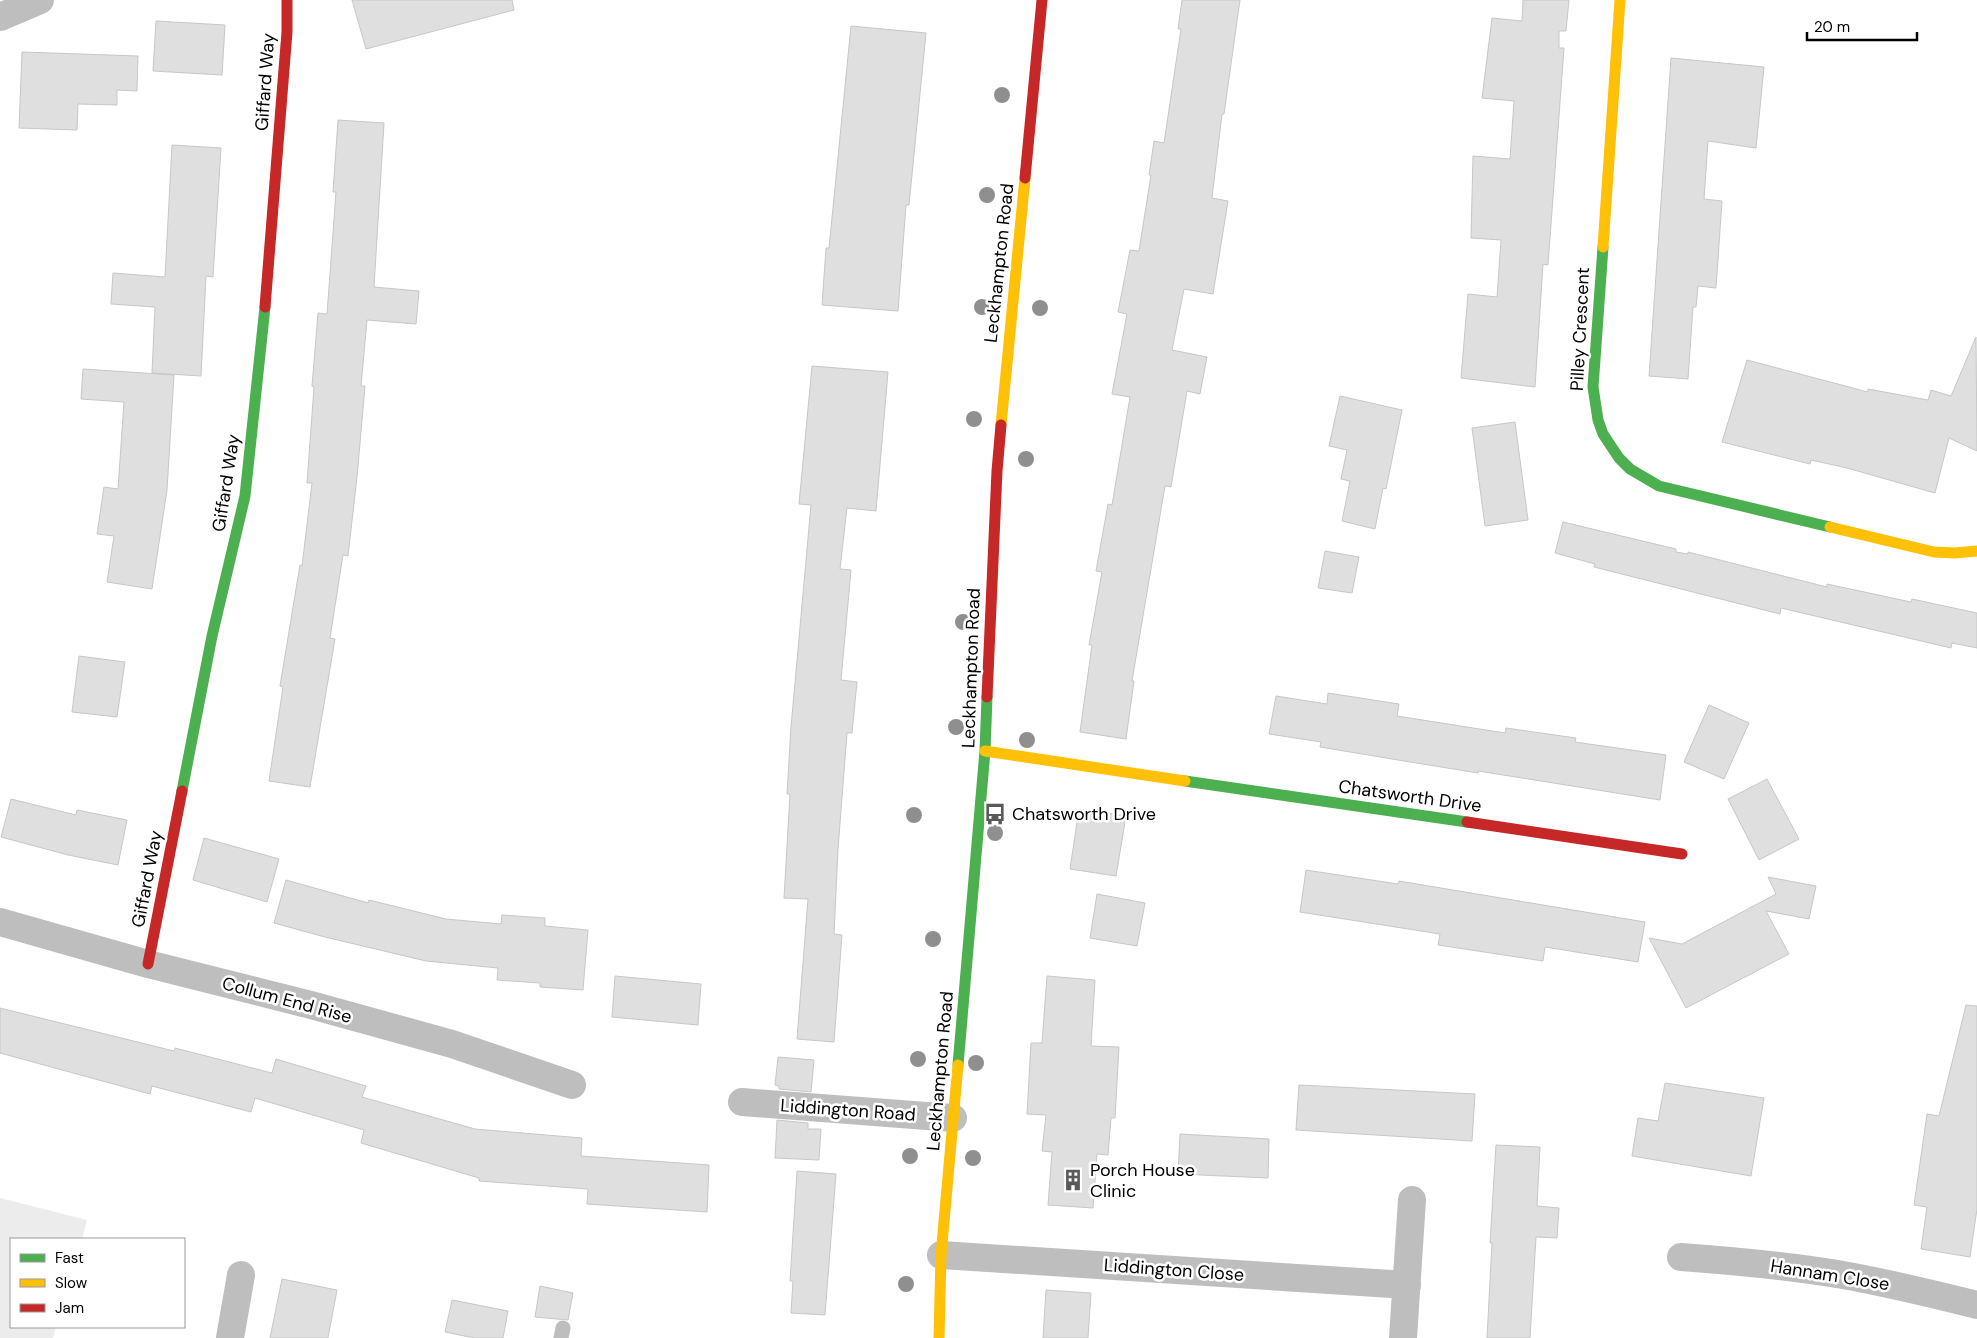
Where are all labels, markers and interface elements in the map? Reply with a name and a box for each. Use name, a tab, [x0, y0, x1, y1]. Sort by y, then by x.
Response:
scale bar	[1807, 10, 1917, 42]
text: 20 m	[1814, 17, 1850, 37]
street label: Giffard Way	[250, 32, 280, 132]
street label: Leckhampton Road	[979, 182, 1019, 344]
street label: Pilley Crescent	[1565, 267, 1595, 391]
street label: Giffard Way	[206, 433, 246, 533]
street label: Leckhampton Road	[956, 587, 986, 749]
street label: Chatsworth Drive	[1337, 774, 1483, 818]
bus stop icon: Chatsworth Drive	[982, 801, 1008, 827]
place label: Chatsworth Drive	[1012, 802, 1156, 826]
street label: Giffard Way	[126, 829, 168, 929]
street label: Collum End Rise	[219, 971, 355, 1029]
street label: Leckhampton Road	[921, 990, 959, 1152]
street label: Liddington Road	[780, 1093, 916, 1127]
place label: Porch House Clinic	[1090, 1158, 1195, 1203]
building icon: Porch House Clinic	[1060, 1167, 1086, 1193]
legend	[10, 1238, 185, 1328]
text: Fast	[55, 1248, 84, 1268]
street label: Liddington Close	[1103, 1253, 1245, 1287]
street label: Hannam Close	[1769, 1254, 1891, 1296]
text: Slow	[55, 1273, 88, 1293]
text: Jam	[55, 1298, 84, 1318]

